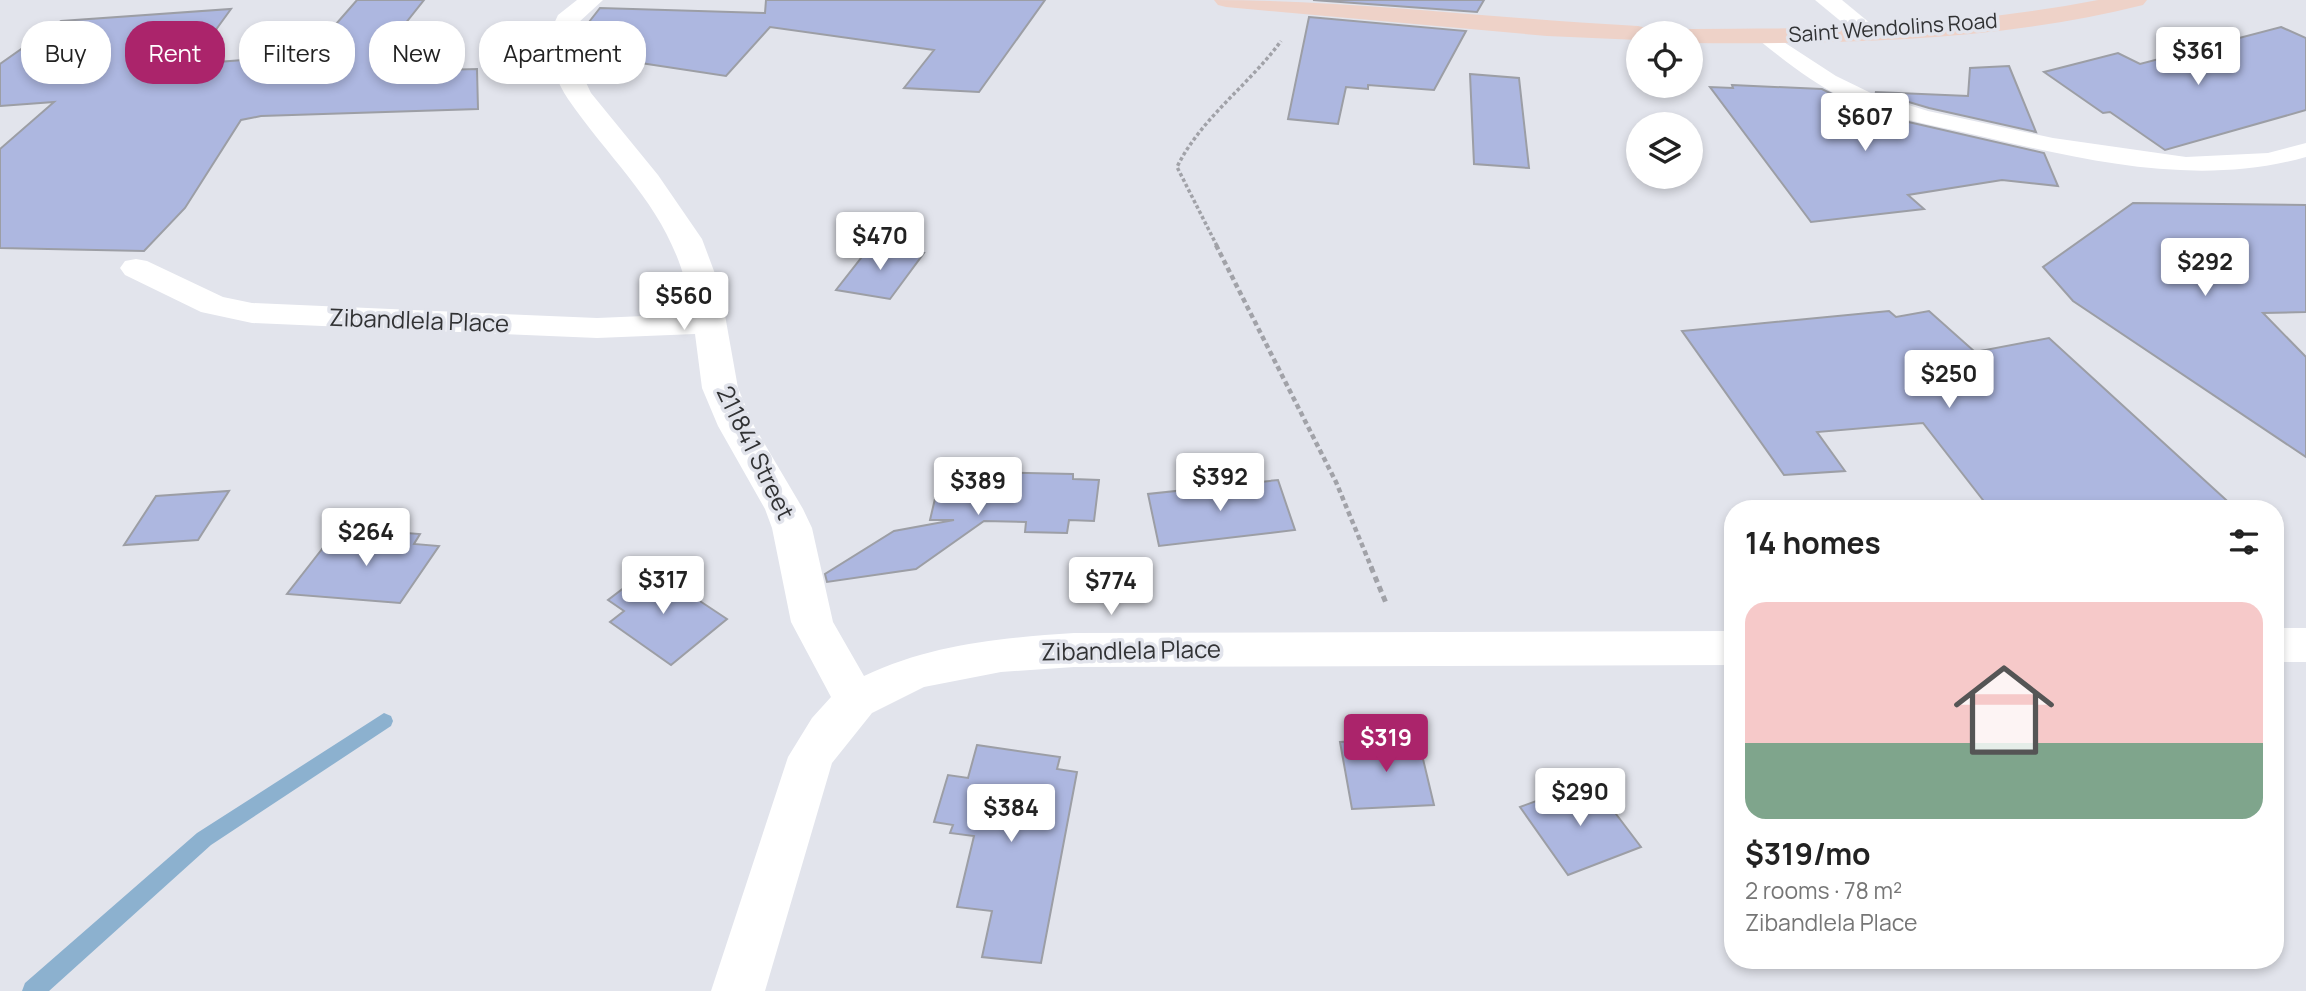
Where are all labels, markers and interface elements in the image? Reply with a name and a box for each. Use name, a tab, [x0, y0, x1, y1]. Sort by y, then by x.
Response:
street label: Saint Wendolins Road	[1787, 6, 1998, 48]
chip: Buy	[21, 21, 111, 84]
chip: Rent	[125, 21, 225, 84]
chip: Filters	[239, 21, 355, 84]
chip: New	[369, 21, 465, 84]
chip: Apartment	[479, 21, 646, 84]
map controls	[1626, 21, 1703, 189]
button: locate	[1626, 21, 1703, 98]
pin: $361	[2157, 28, 2239, 87]
text: $361	[2172, 34, 2224, 66]
pin: $607	[1824, 94, 1906, 153]
text: $607	[1837, 100, 1893, 132]
button: layers	[1626, 112, 1703, 189]
pin: $470	[839, 212, 921, 272]
text: $470	[852, 219, 908, 251]
pin: $292	[2164, 238, 2246, 298]
text: $292	[2177, 245, 2233, 277]
pin: $560	[643, 272, 725, 332]
text: $560	[655, 279, 713, 311]
street label: Zibandlela Place	[329, 300, 510, 339]
pin: $250	[1908, 350, 1990, 410]
text: $250	[1921, 357, 1977, 389]
street label: 211841 Street	[710, 380, 803, 525]
pin: $392	[1179, 454, 1261, 513]
pin: $389	[937, 458, 1019, 517]
text: $392	[1192, 460, 1248, 492]
text: $389	[950, 464, 1006, 496]
pin: $264	[325, 508, 407, 568]
text: $264	[338, 515, 394, 547]
text: 14 homes	[1745, 522, 1881, 563]
icon: filters	[2225, 523, 2263, 561]
pin: $317	[622, 556, 704, 616]
pin: $774	[1070, 558, 1152, 617]
text: $317	[638, 563, 688, 595]
text: $774	[1085, 564, 1137, 596]
street label: Zibandlela Place	[1041, 631, 1221, 668]
icon: home	[1941, 647, 2067, 773]
pin: $319	[1345, 714, 1427, 774]
text: $319	[1360, 721, 1412, 753]
pin: $290	[1539, 768, 1621, 828]
text: $290	[1551, 775, 1609, 807]
pin: $384	[970, 784, 1052, 844]
text: $384	[983, 791, 1039, 823]
text: $319/mo	[1745, 833, 1870, 874]
text: 2 rooms · 78 m²	[1745, 874, 1902, 906]
text: Zibandlela Place	[1745, 906, 1918, 938]

